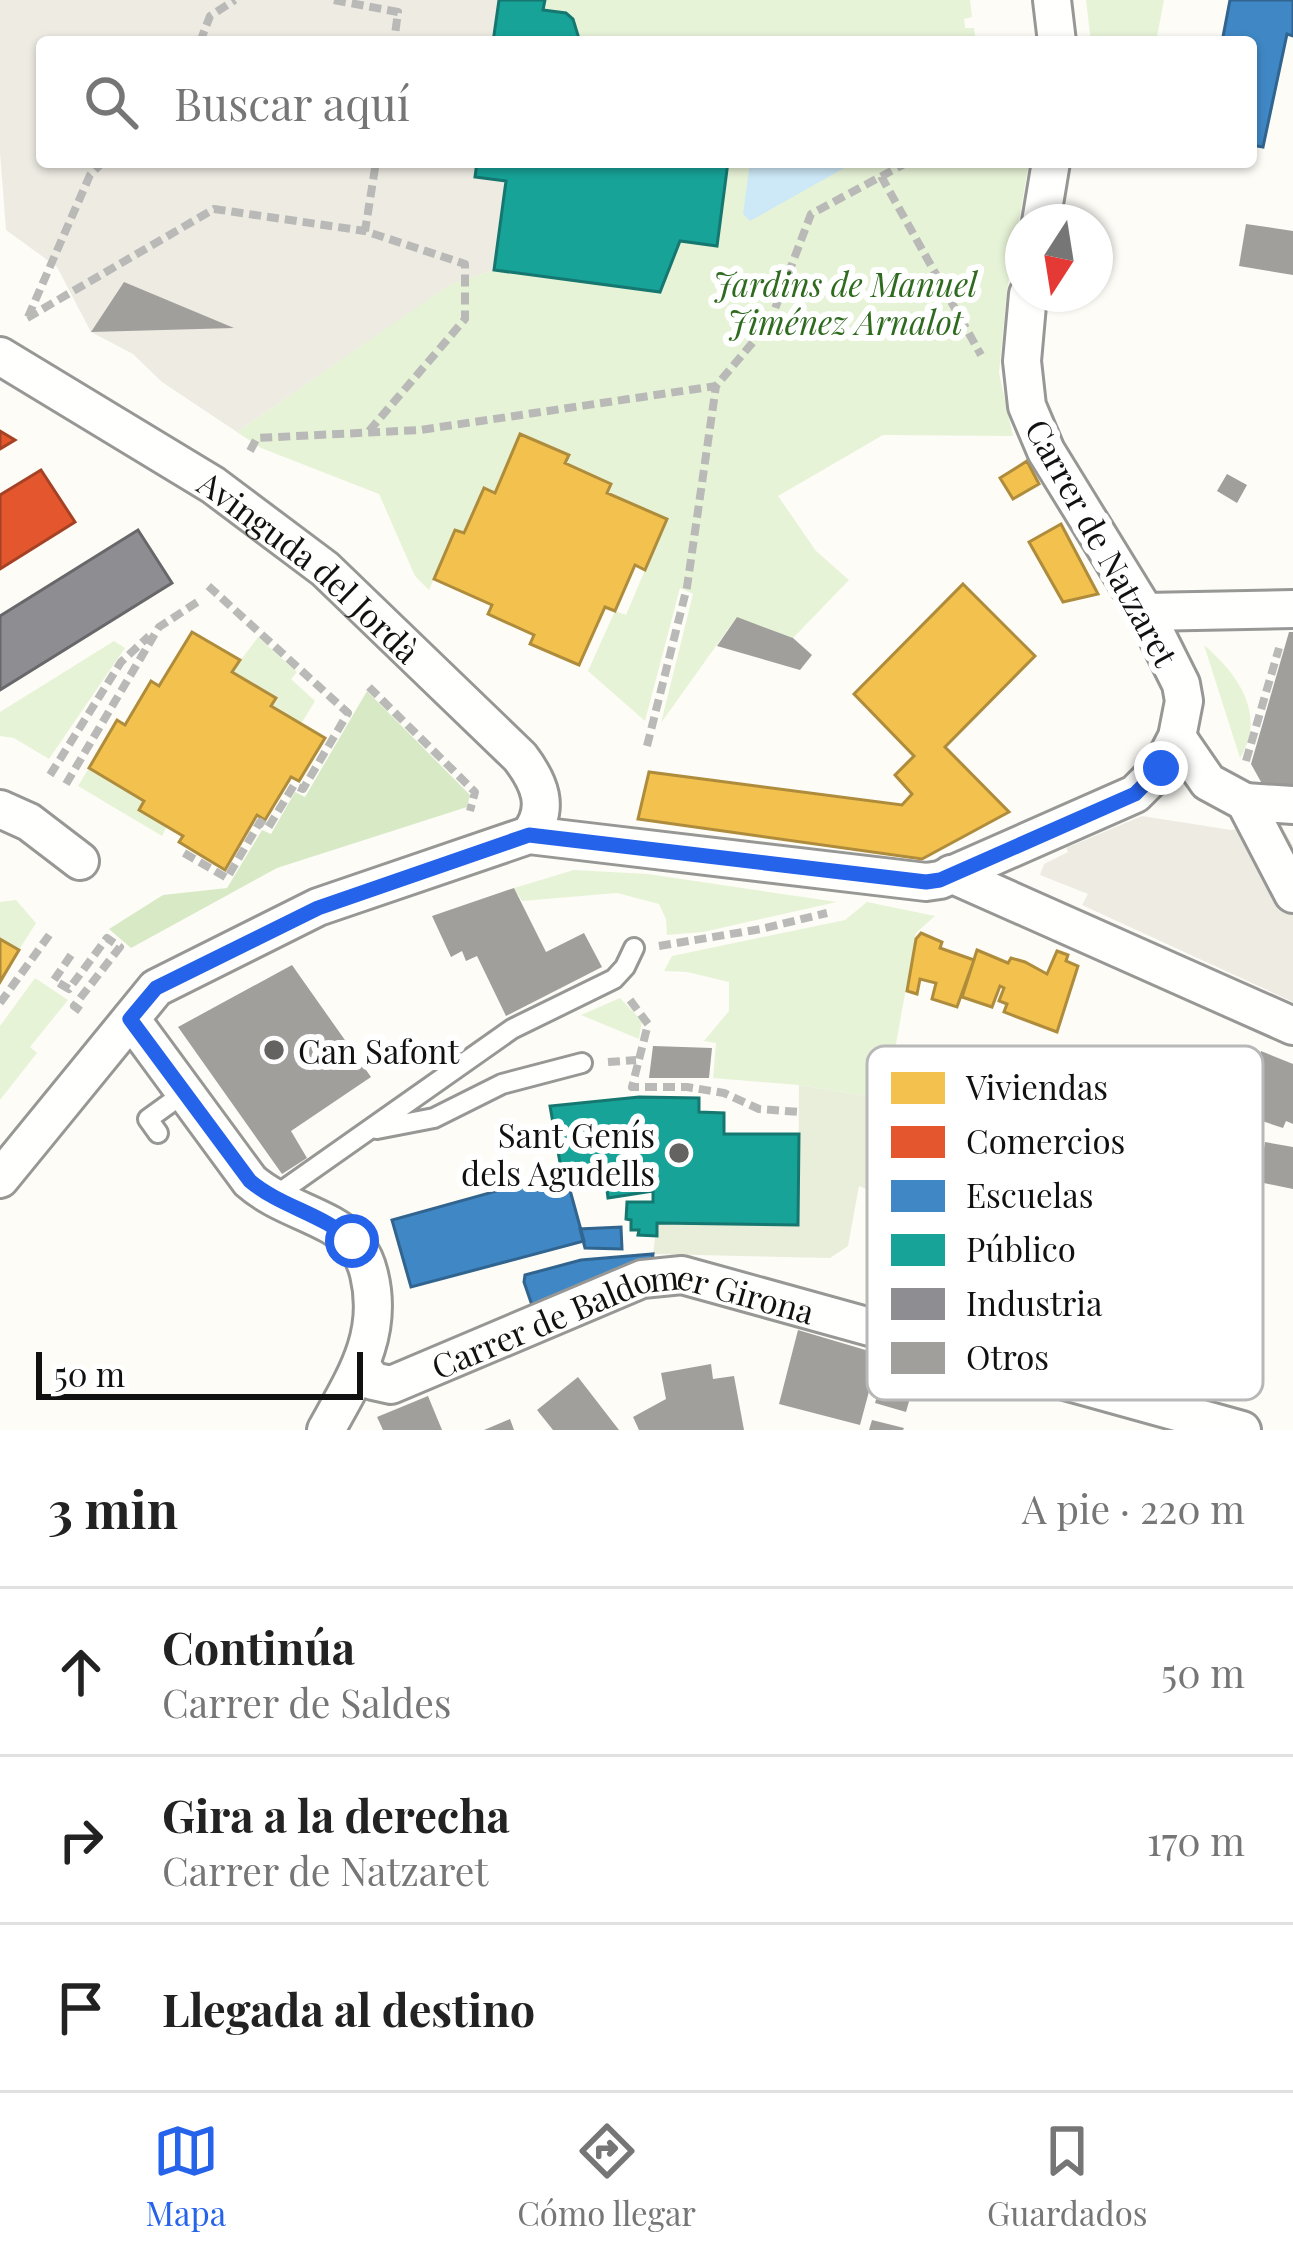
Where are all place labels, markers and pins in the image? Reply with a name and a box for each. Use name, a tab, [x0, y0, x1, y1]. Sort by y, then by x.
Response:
place label: Can Safont	[298, 1028, 460, 1072]
marker: Can Safont	[261, 1037, 287, 1063]
place label: Sant Genís dels Agudells	[461, 1112, 655, 1194]
marker: Sant Genís dels Agudells	[666, 1140, 692, 1166]

